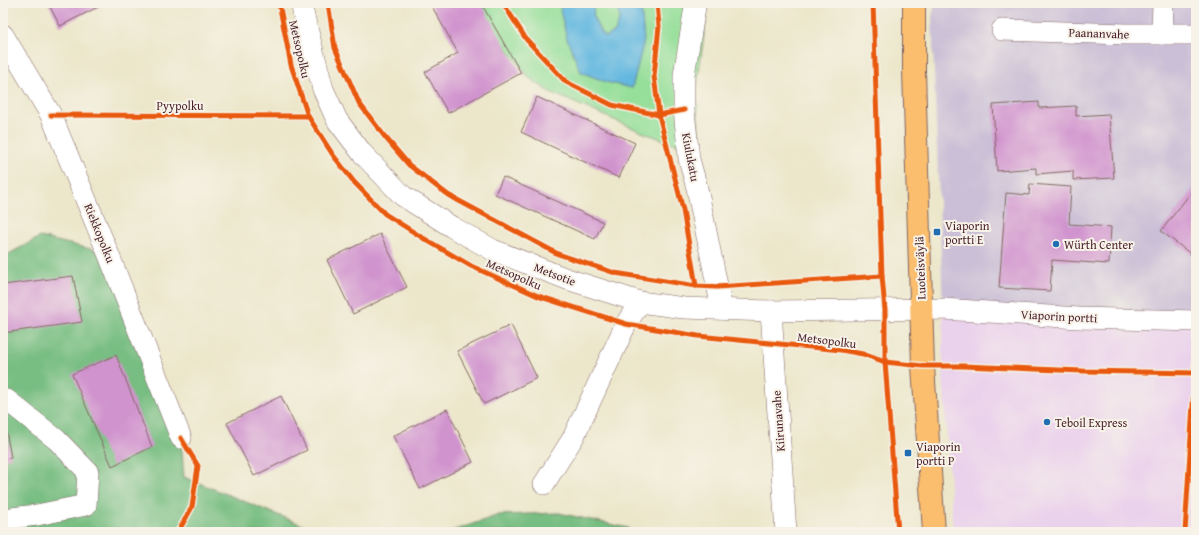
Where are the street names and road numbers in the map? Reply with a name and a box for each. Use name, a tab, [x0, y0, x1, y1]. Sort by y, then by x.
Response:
street label: Metsopolku	[285, 18, 315, 80]
street label: Paananvahe	[1068, 23, 1130, 43]
street label: Pyypolku	[157, 97, 204, 114]
street label: Kiulukatu	[678, 131, 704, 183]
street label: Riekkopolku	[80, 201, 120, 266]
street label: Luoteisväylä	[910, 236, 930, 300]
street label: Metsopolku	[484, 254, 545, 294]
street label: Metsotie	[531, 258, 579, 290]
street label: Viaporin portti	[1020, 306, 1098, 327]
street label: Metsopolku	[797, 328, 858, 352]
street label: Kiirunavahe	[767, 389, 789, 452]

